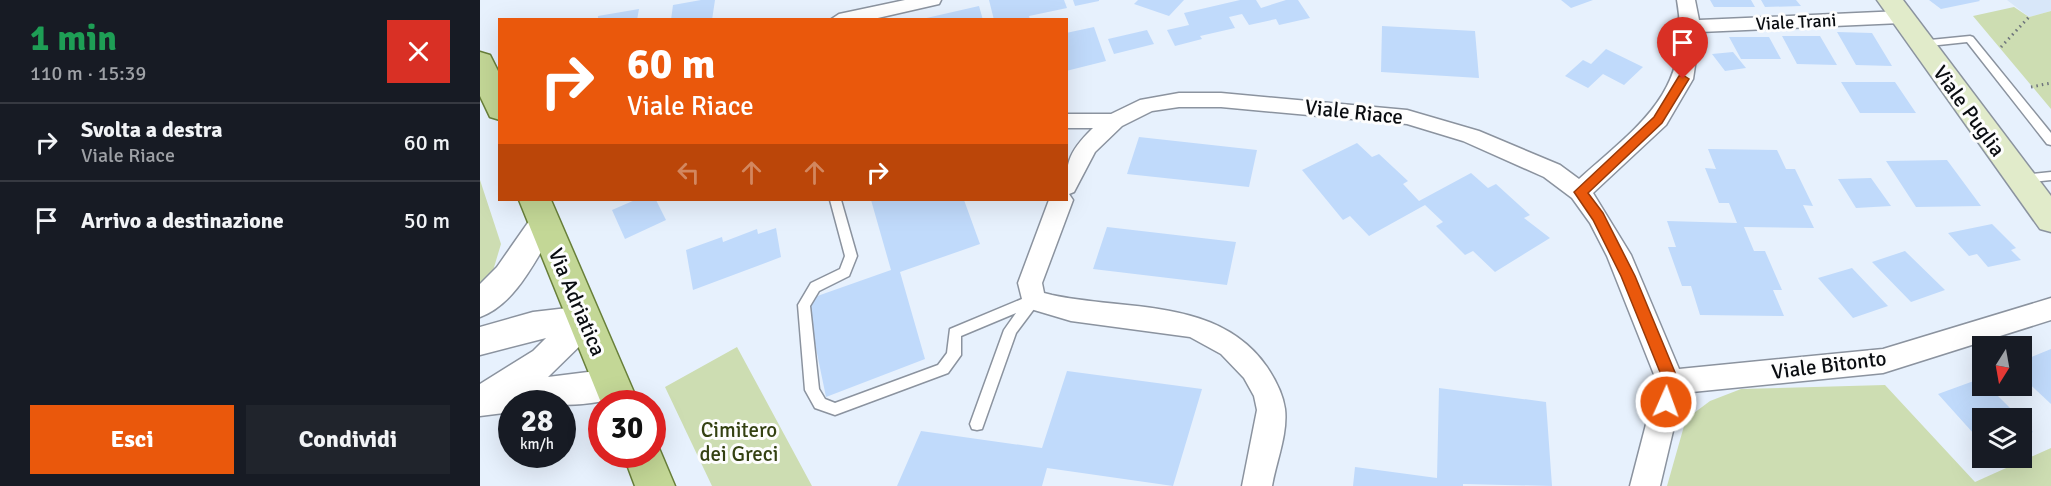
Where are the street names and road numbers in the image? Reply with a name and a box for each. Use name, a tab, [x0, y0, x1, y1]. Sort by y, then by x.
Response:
street label: Viale Trani	[1755, 9, 1837, 35]
street label: Viale Puglia	[1927, 60, 2011, 162]
street label: Viale Riace	[1304, 94, 1404, 130]
street label: Via Adriatica	[543, 244, 611, 360]
street label: Viale Bitonto	[1770, 345, 1888, 385]

